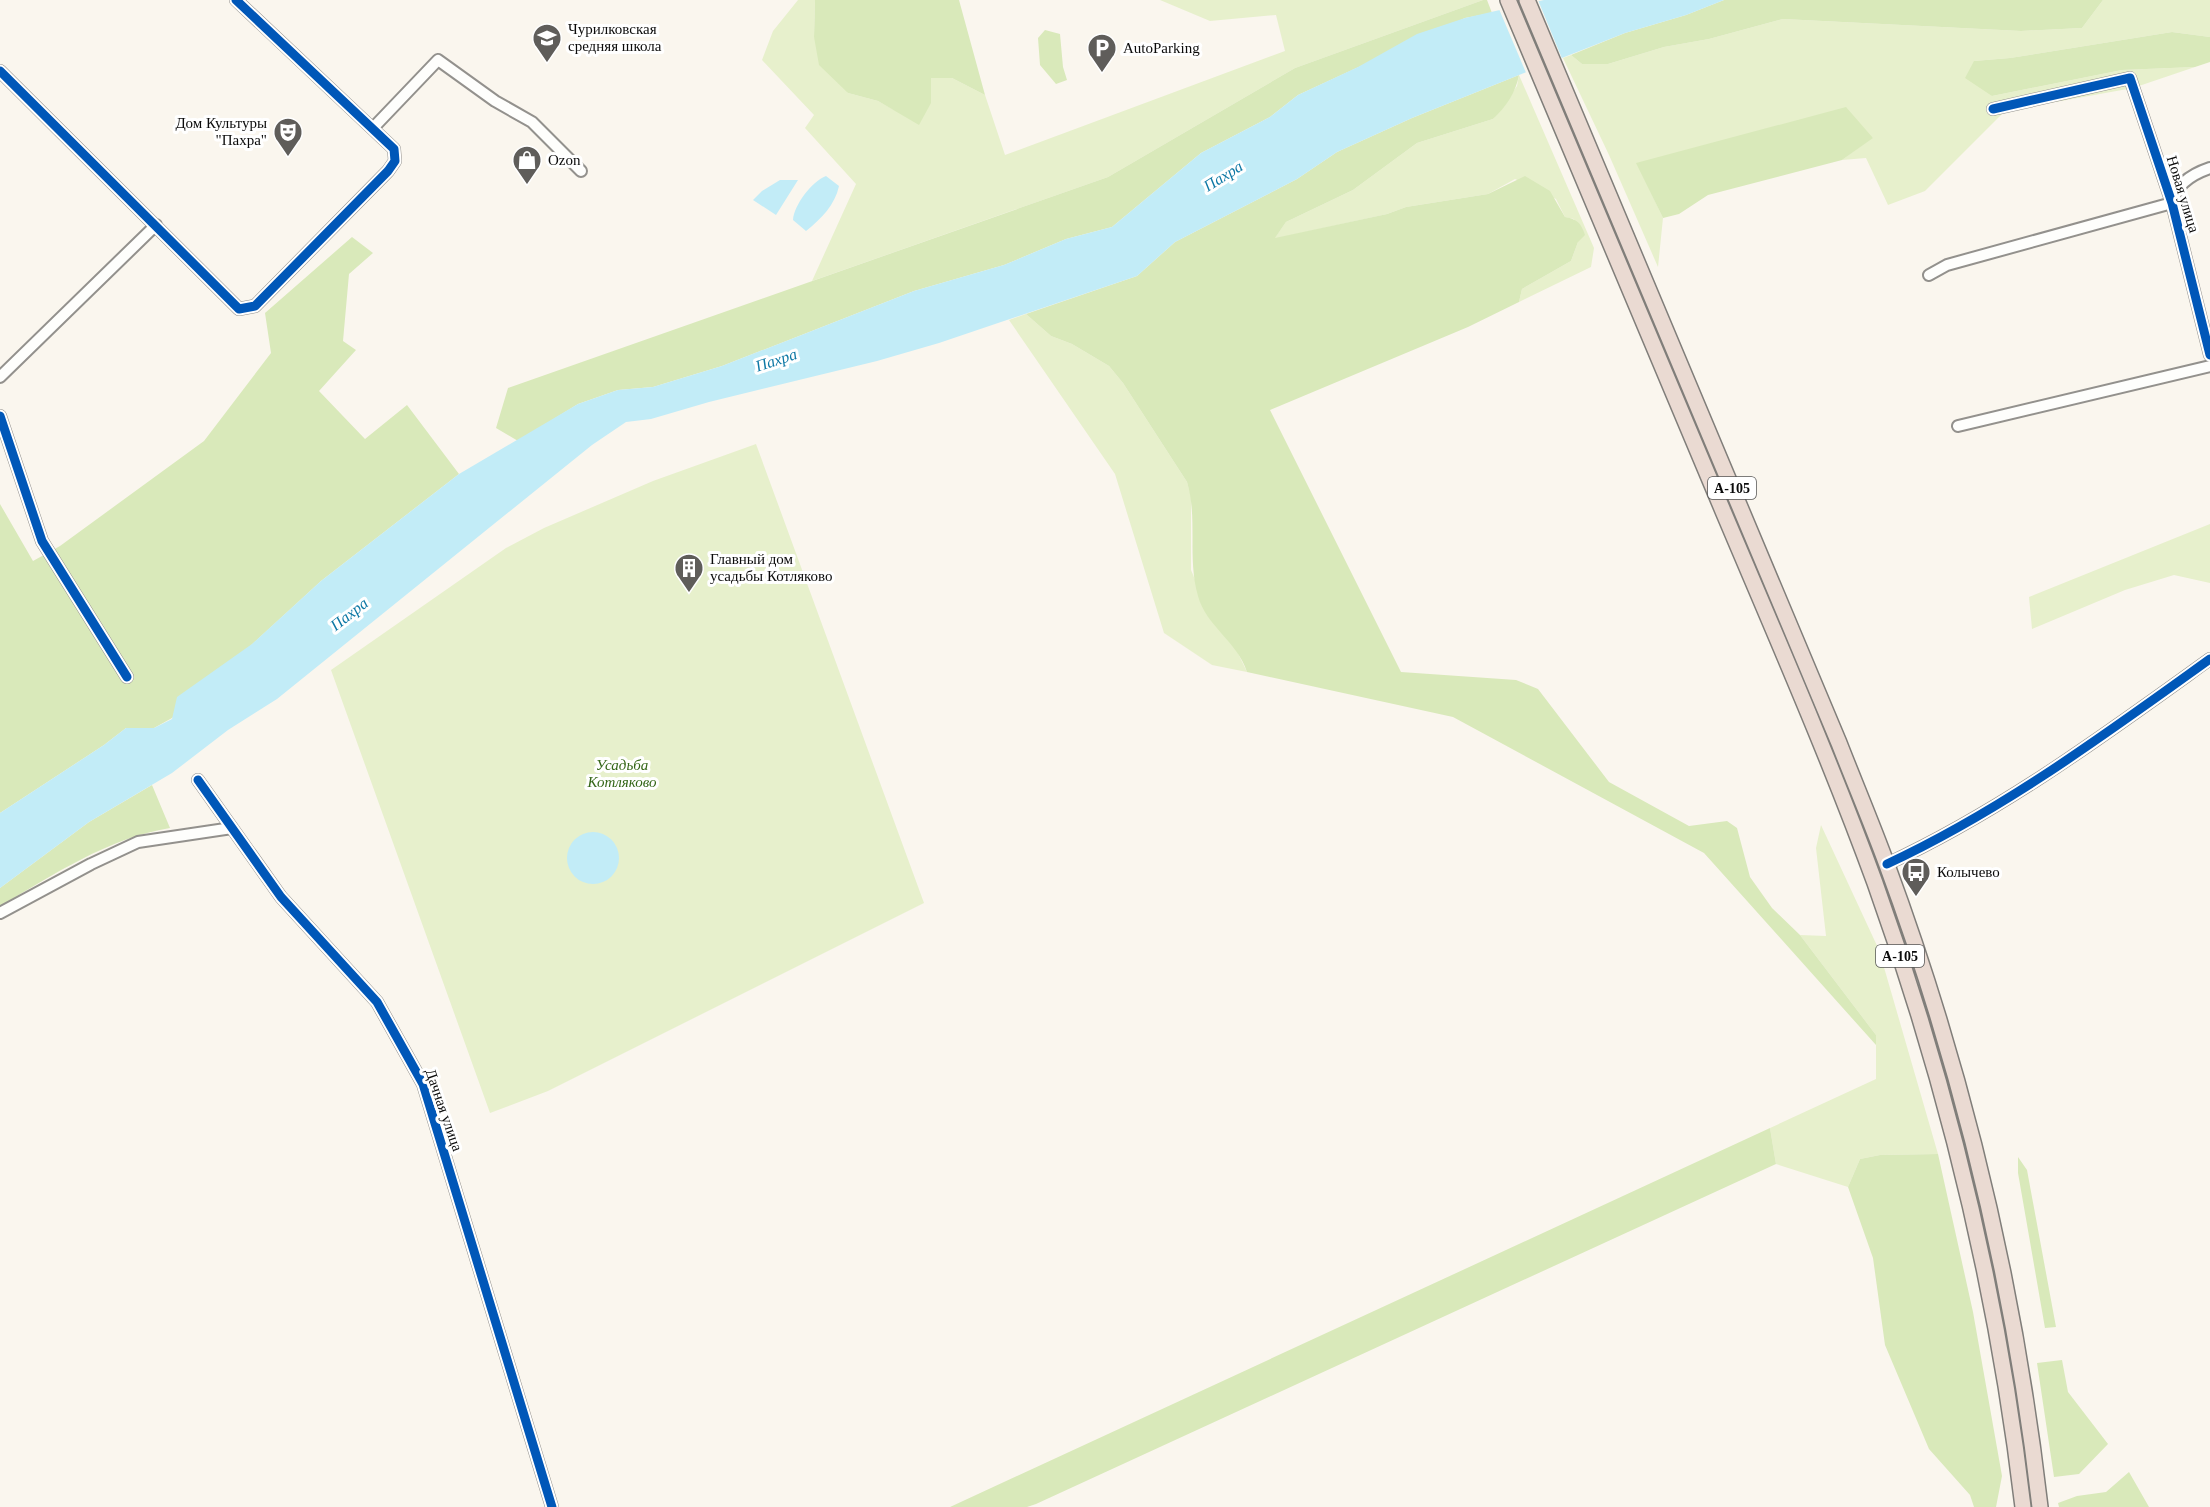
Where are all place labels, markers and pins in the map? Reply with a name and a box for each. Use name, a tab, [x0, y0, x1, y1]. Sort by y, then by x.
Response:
place label: Чурилковская средняя школа	[568, 21, 662, 54]
school or university icon: Чурилковская средняя школа	[531, 22, 563, 64]
parking icon: AutoParking	[1086, 32, 1118, 74]
place label: AutoParking	[1123, 40, 1200, 56]
place label: Дом Культуры "Пахра"	[175, 115, 267, 148]
theatre icon: Дом Культуры "Пахра"	[272, 116, 304, 158]
shop icon: Ozon	[511, 144, 543, 186]
place label: Ozon	[548, 152, 581, 168]
place label: Главный дом усадьбы Котляково	[710, 551, 833, 584]
building icon: Главный дом усадьбы Котляково	[673, 552, 705, 594]
bus stop icon: Колычево	[1900, 856, 1932, 898]
place label: Колычево	[1937, 864, 2000, 880]

